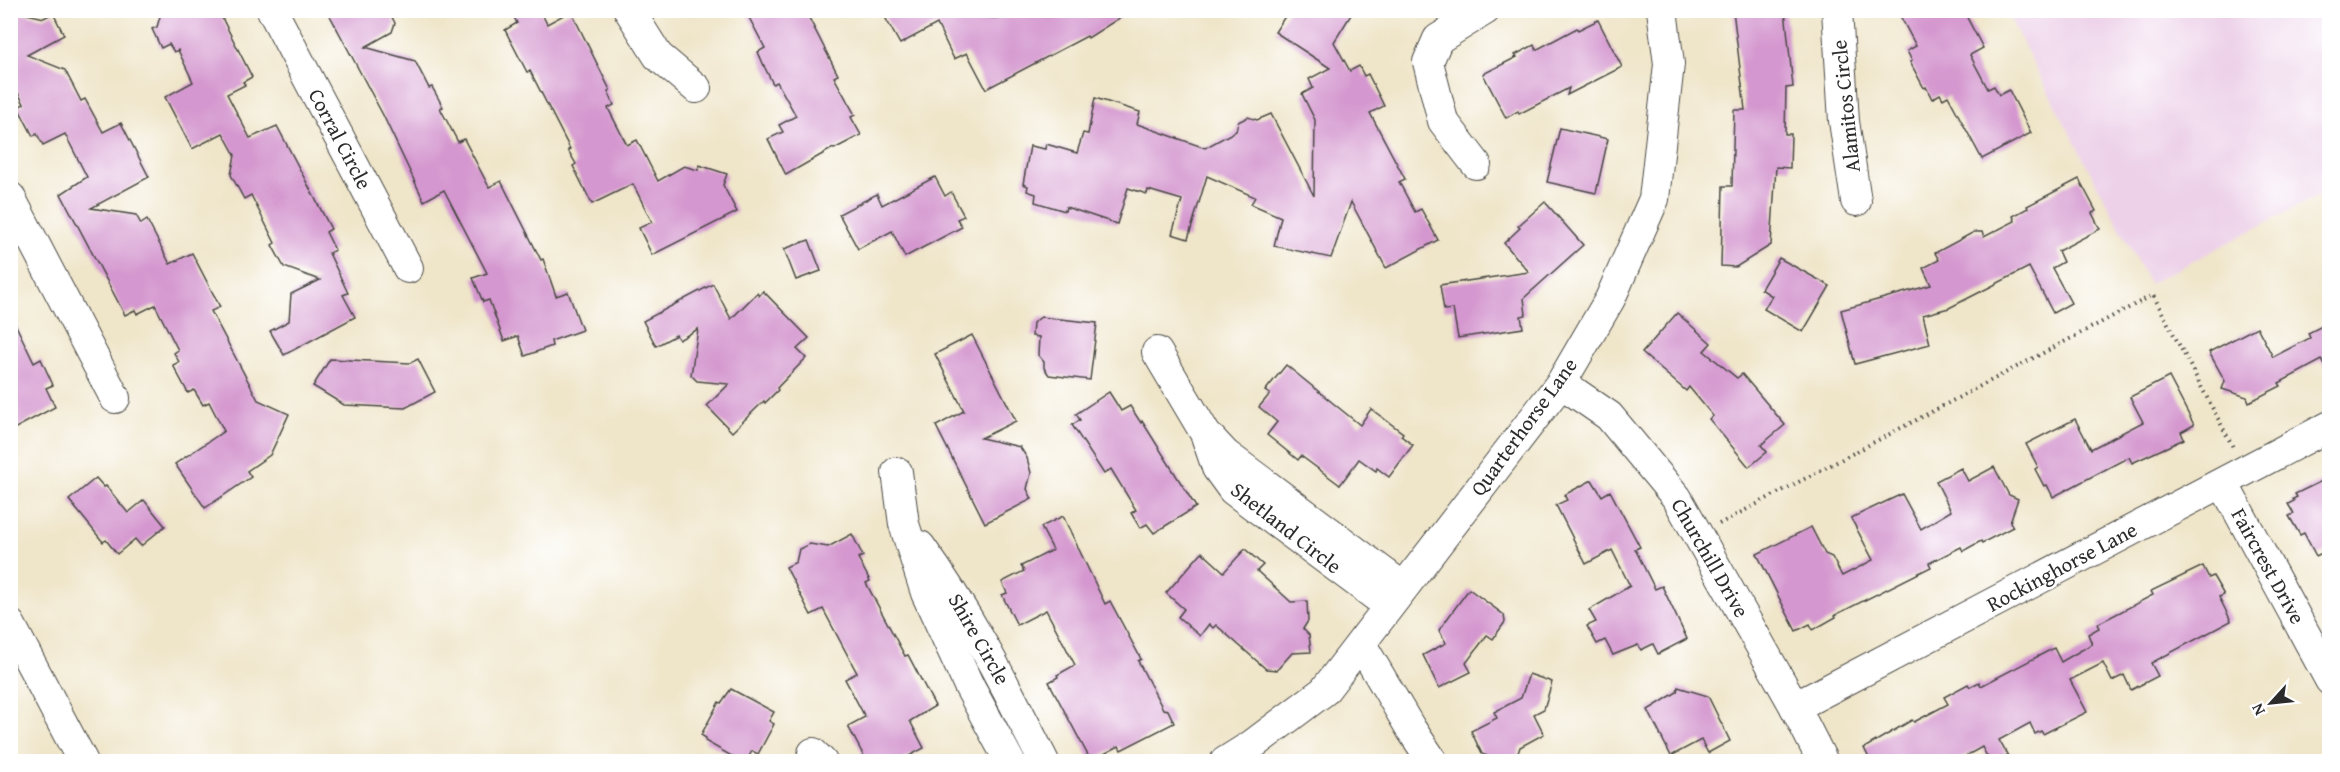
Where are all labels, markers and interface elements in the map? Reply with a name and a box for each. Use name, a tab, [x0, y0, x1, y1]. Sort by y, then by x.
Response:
street label: Alamitos Circle	[1823, 38, 1868, 174]
street label: Corral Circle	[301, 83, 380, 195]
street label: Quarterhorse Lane	[1463, 351, 1585, 502]
street label: Shetland Circle	[1224, 474, 1348, 581]
street label: Churchill Drive	[1664, 492, 1757, 623]
street label: Faircrest Drive	[2224, 502, 2313, 630]
street label: Rockinghorse Lane	[1981, 514, 2143, 619]
street label: Shire Circle	[941, 587, 1018, 690]
north arrow	[2241, 673, 2301, 733]
text: N	[2244, 699, 2271, 720]

